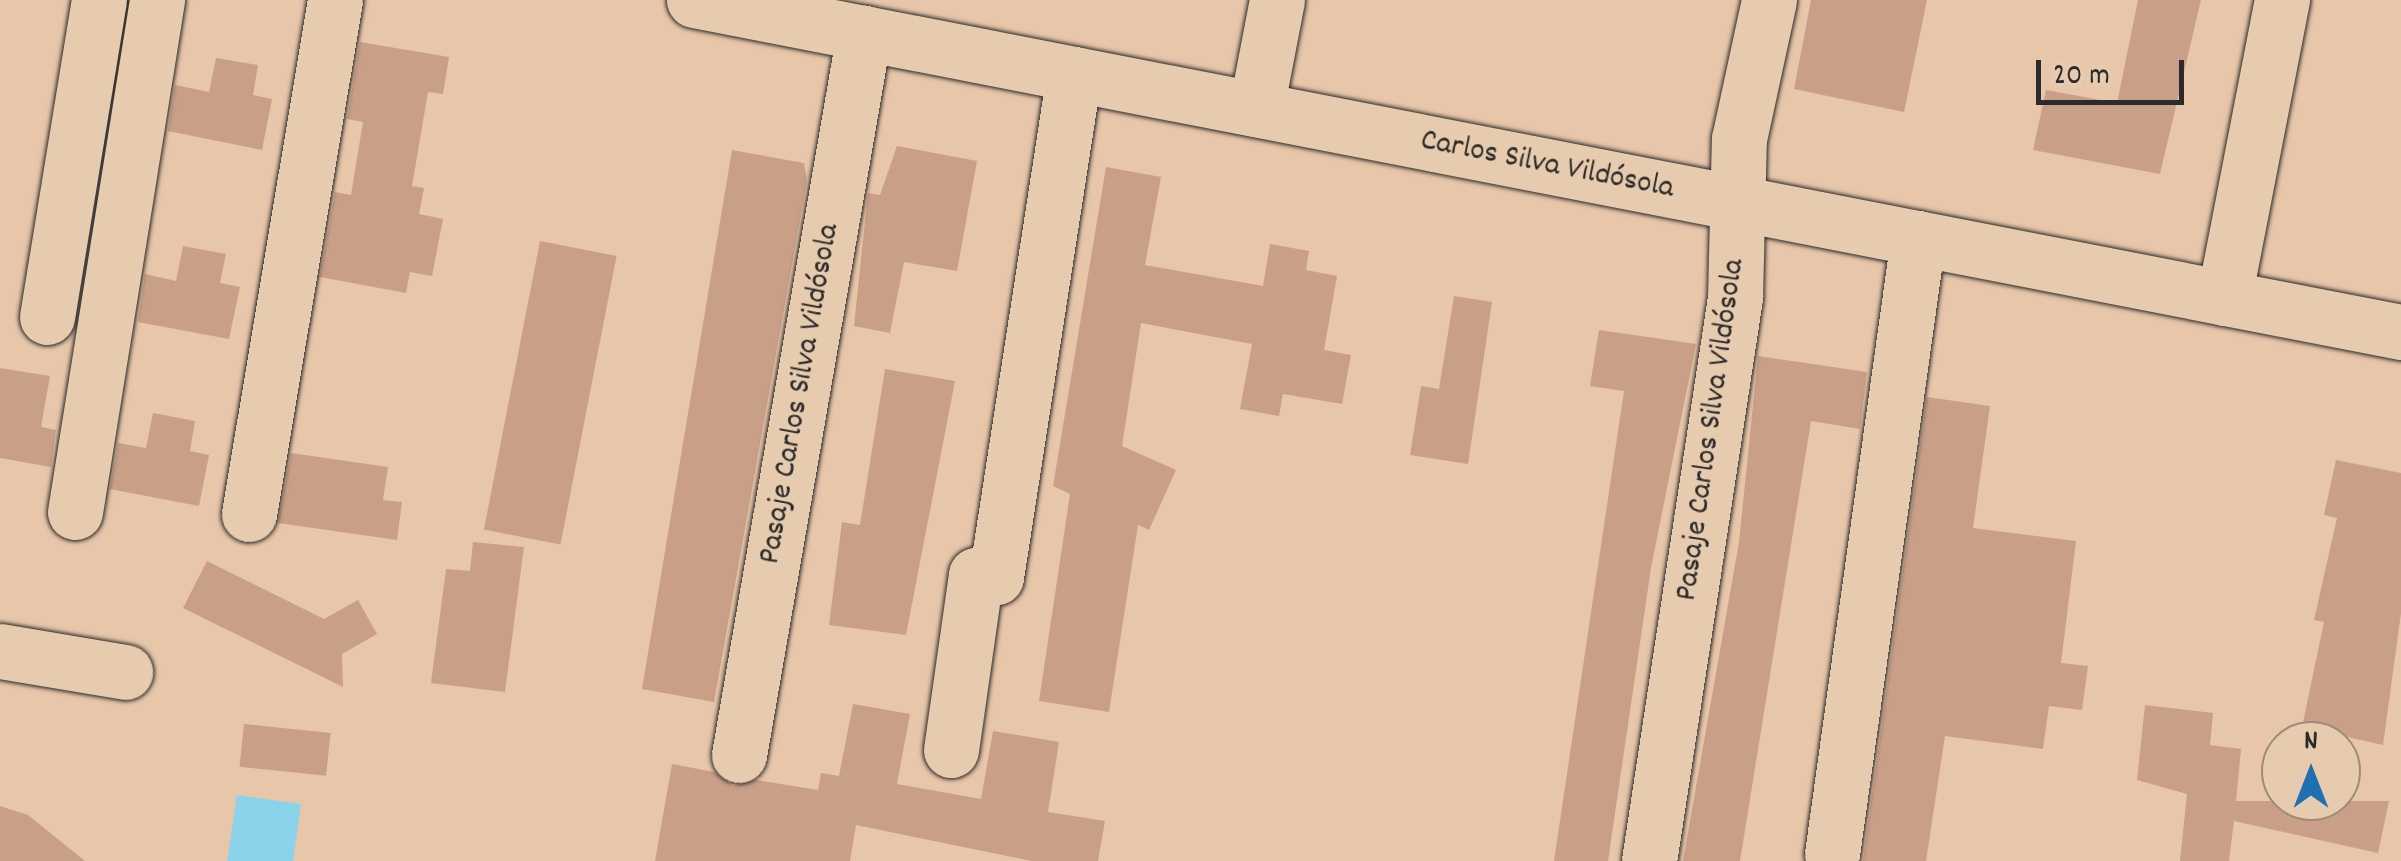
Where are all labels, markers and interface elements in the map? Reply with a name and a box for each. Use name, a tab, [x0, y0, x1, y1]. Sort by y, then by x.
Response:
scale bar	[2041, 40, 2188, 102]
text: 20 m	[2053, 56, 2110, 99]
street label: Carlos Silva Vildósola	[1417, 123, 1677, 209]
street label: Pasaje Carlos Silva Vildósola	[752, 221, 850, 567]
street label: Pasaje Carlos Silva Vildósola	[1669, 257, 1755, 603]
north arrow	[2261, 721, 2361, 821]
text: N	[2304, 723, 2318, 763]

